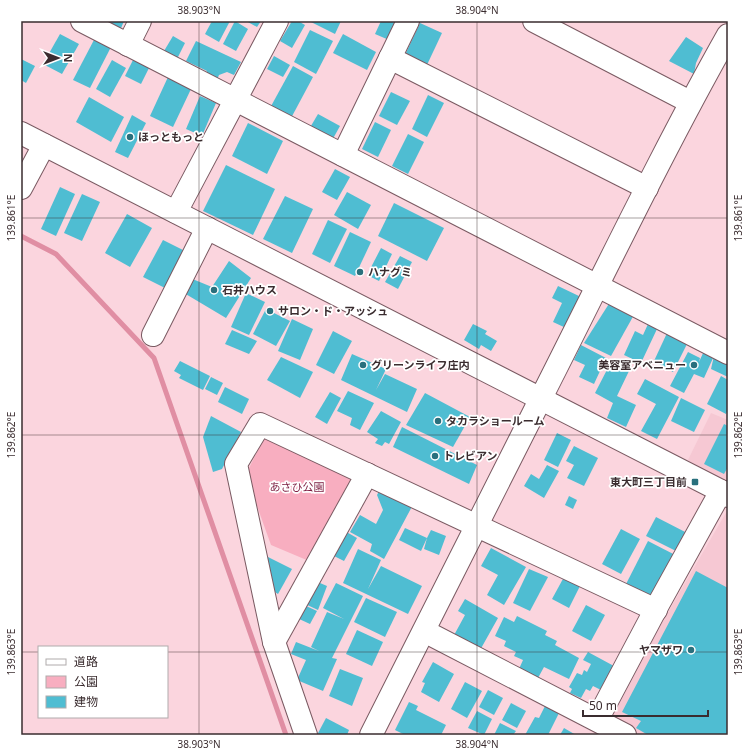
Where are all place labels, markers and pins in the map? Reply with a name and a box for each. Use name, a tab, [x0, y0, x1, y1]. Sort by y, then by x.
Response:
place label: ほっともっと	[138, 129, 204, 144]
marker: ほっともっと	[125, 132, 135, 142]
place label: ハナグミ	[368, 264, 412, 279]
marker: ハナグミ	[355, 267, 365, 277]
place label: 石井ハウス	[222, 282, 277, 297]
marker: 石井ハウス	[209, 285, 219, 295]
place label: サロン・ド・アッシュ	[278, 303, 388, 318]
marker: サロン・ド・アッシュ	[265, 306, 275, 316]
place label: グリーンライフ庄内	[371, 357, 469, 372]
place label: 美容室アベニュー	[598, 357, 686, 372]
marker: グリーンライフ庄内	[358, 360, 368, 370]
marker: 美容室アベニュー	[689, 360, 699, 370]
place label: タカラショールーム	[446, 413, 544, 428]
marker: タカラショールーム	[433, 416, 443, 426]
place label: トレビアン	[443, 448, 498, 463]
marker: トレビアン	[430, 451, 440, 461]
place label: 東大町三丁目前	[610, 474, 687, 489]
marker: 東大町三丁目前	[690, 477, 700, 487]
place label: ヤマザワ	[639, 642, 683, 657]
marker: ヤマザワ	[686, 645, 696, 655]

